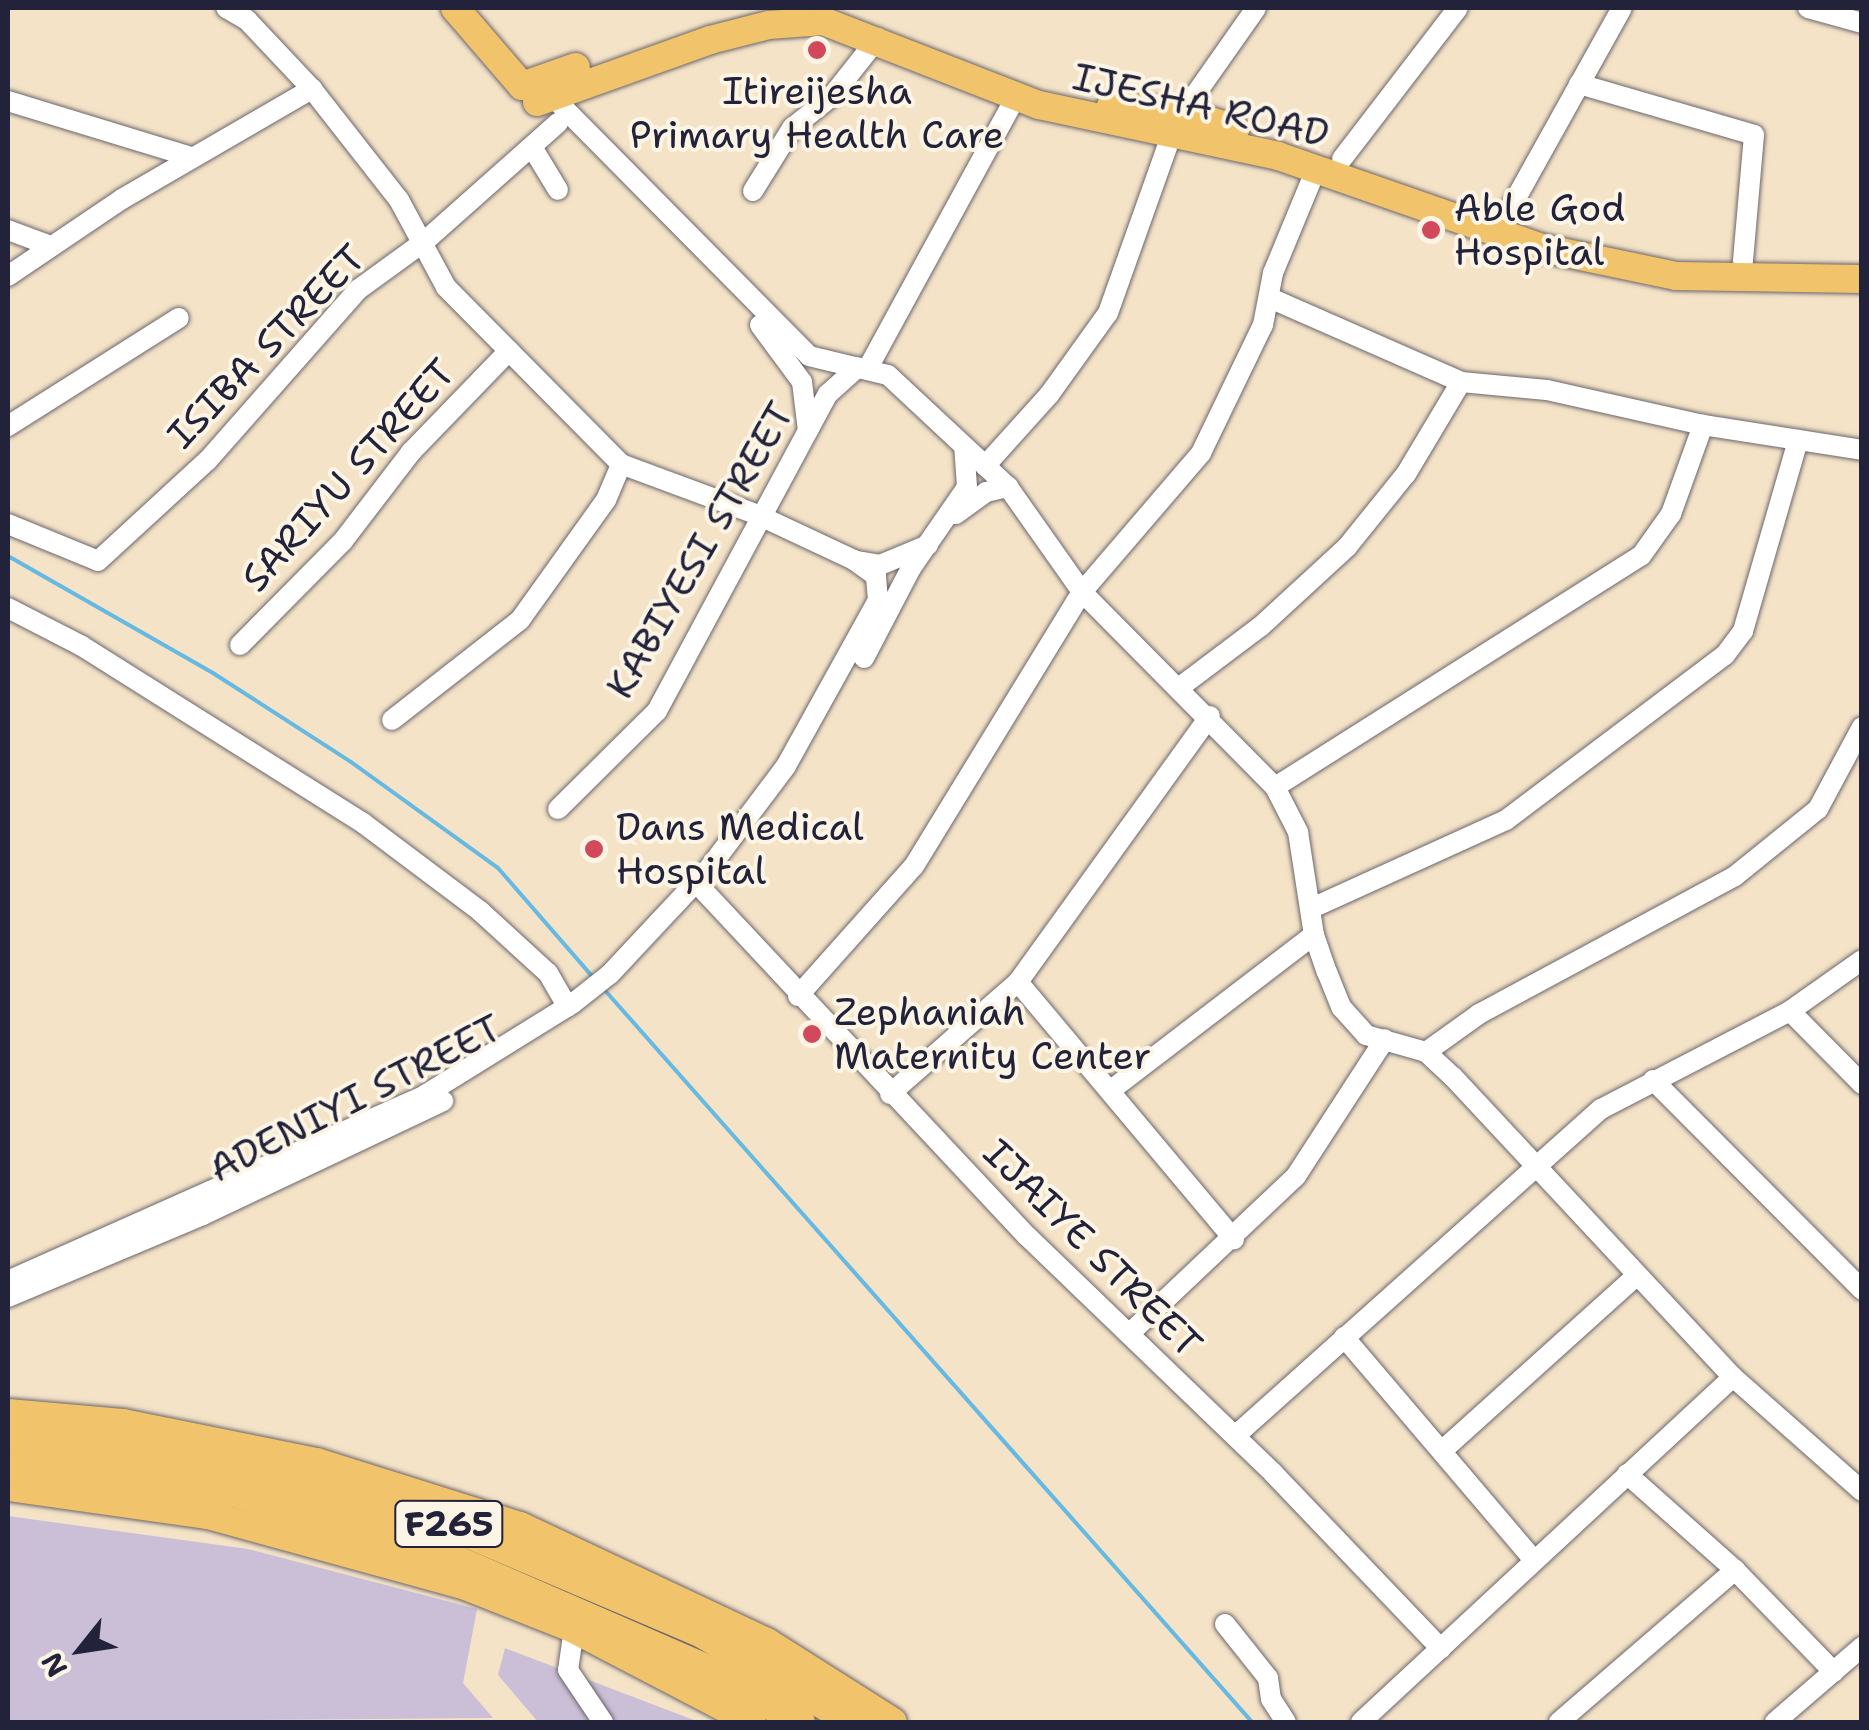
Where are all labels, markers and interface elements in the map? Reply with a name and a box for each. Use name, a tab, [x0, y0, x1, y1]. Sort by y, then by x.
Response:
marker: Itireijesha Primary Health Care	[804, 37, 830, 63]
street label: IJESHA ROAD	[1069, 53, 1333, 157]
place label: Itireijesha Primary Health Care	[630, 68, 1004, 157]
place label: Able God Hospital	[1454, 185, 1625, 274]
marker: Able God Hospital	[1418, 217, 1444, 243]
street label: ISIBA STREET	[158, 235, 374, 457]
street label: SARIYU STREET	[232, 349, 464, 601]
street label: KABIYESI STREET	[597, 394, 803, 706]
place label: Dans Medical Hospital	[616, 804, 864, 894]
marker: Dans Medical Hospital	[581, 836, 607, 862]
place label: Zephaniah Maternity Center	[834, 989, 1151, 1078]
street label: ADENIYI STREET	[201, 1005, 509, 1191]
marker: Zephaniah Maternity Center	[799, 1021, 825, 1047]
street label: IJAIYE STREET	[974, 1129, 1212, 1367]
road number: F265	[394, 1494, 504, 1554]
north arrow	[30, 1600, 130, 1700]
text: N	[32, 1646, 76, 1684]

